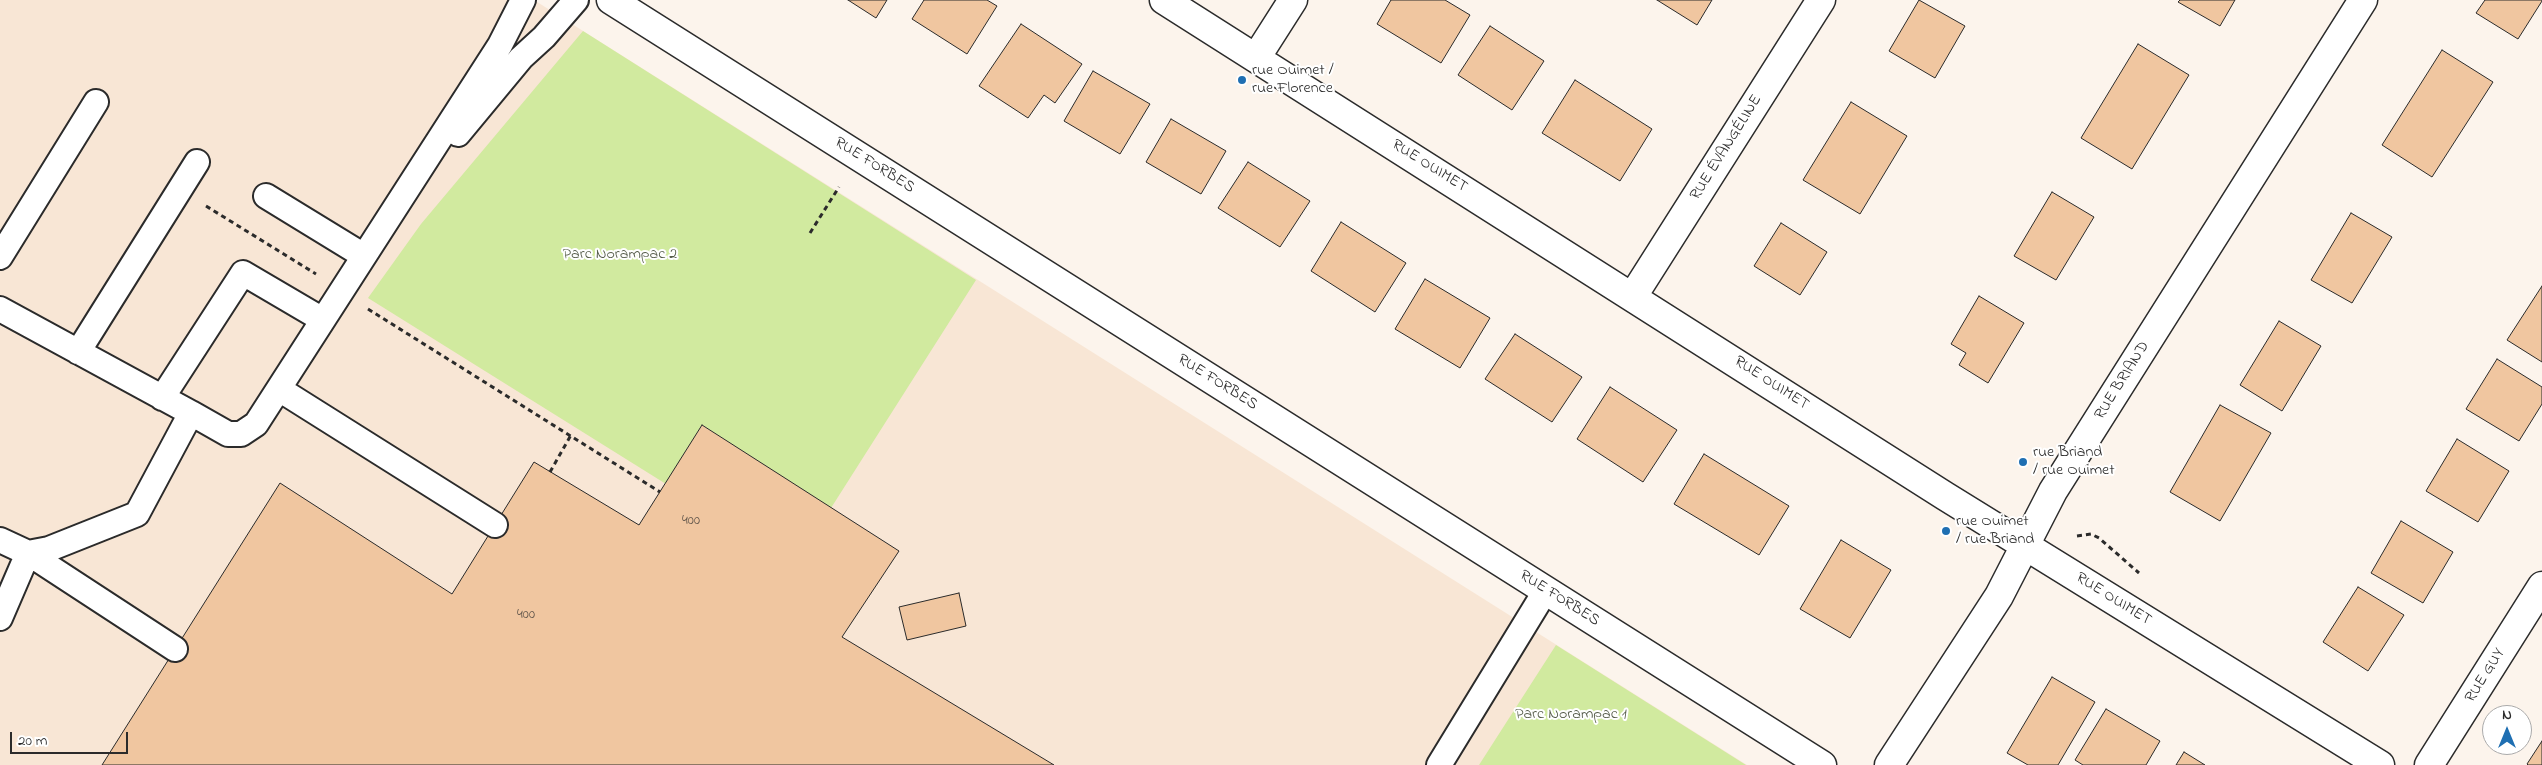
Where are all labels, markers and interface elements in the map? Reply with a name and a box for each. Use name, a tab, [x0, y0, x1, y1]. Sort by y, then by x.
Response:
place label: rue Ouimet / rue Florence	[1252, 61, 1334, 99]
marker: rue Ouimet / rue Florence	[1236, 74, 1248, 86]
street label: RUE ÉVANGÉLINE	[1687, 92, 1767, 204]
street label: RUE FORBES	[830, 134, 918, 198]
street label: RUE OUIMET	[1388, 136, 1470, 198]
park label: Parc Norampac 2	[563, 245, 677, 265]
street label: RUE BRIAND	[2091, 338, 2155, 424]
street label: RUE FORBES	[1173, 351, 1261, 415]
street label: RUE OUIMET	[1730, 353, 1812, 415]
place label: rue Briand / rue Ouimet	[2033, 443, 2115, 481]
marker: rue Briand / rue Ouimet	[2017, 456, 2029, 468]
place label: rue Ouimet / rue Briand	[1956, 512, 2034, 550]
house number: 400	[682, 514, 700, 530]
marker: rue Ouimet / rue Briand	[1940, 525, 1952, 537]
street label: RUE FORBES	[1515, 567, 1603, 631]
street label: RUE OUIMET	[2072, 569, 2154, 631]
house number: 400	[517, 608, 535, 624]
street label: RUE GUY	[2462, 645, 2510, 707]
park label: Parc Norampac 1	[1515, 705, 1627, 725]
north arrow	[2482, 705, 2532, 755]
text: N	[2502, 705, 2512, 726]
scale bar	[12, 722, 130, 754]
text: 20 m	[18, 730, 47, 752]

